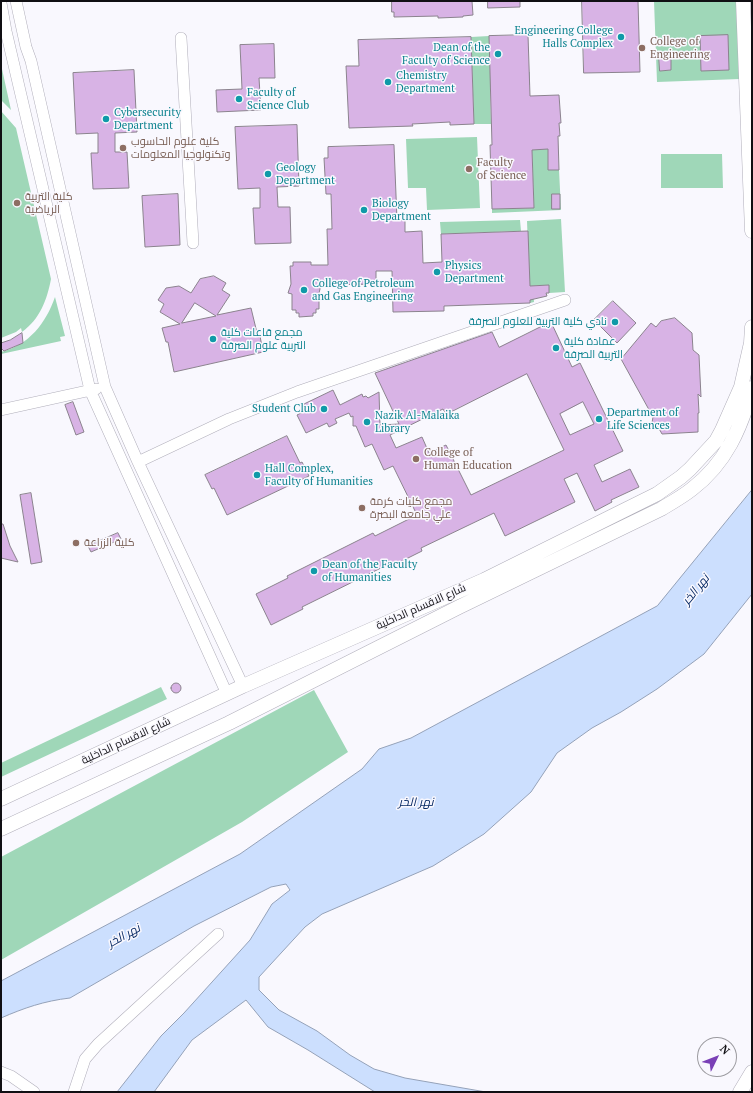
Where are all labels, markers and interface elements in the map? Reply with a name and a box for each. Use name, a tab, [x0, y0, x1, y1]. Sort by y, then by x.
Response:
place label: Engineering College Halls Complex	[514, 24, 613, 50]
marker: Engineering College Halls Complex	[616, 32, 626, 42]
place label: College of Engineering	[650, 35, 709, 61]
place label: Dean of the Faculty of Science	[402, 41, 490, 67]
marker: College of Engineering	[637, 43, 647, 53]
marker: Dean of the Faculty of Science	[493, 49, 503, 59]
place label: Chemistry Department	[396, 69, 455, 95]
marker: Chemistry Department	[383, 77, 393, 87]
place label: Faculty of Science Club	[247, 86, 309, 112]
marker: Faculty of Science Club	[234, 94, 244, 104]
place label: Cybersecurity Department	[114, 106, 181, 132]
marker: Cybersecurity Department	[101, 114, 111, 124]
place label: كلية علوم الحاسوب وتكنولوجيا المعلومات	[131, 135, 231, 161]
marker: كلية علوم الحاسوب وتكنولوجيا المعلومات	[118, 143, 128, 153]
place label: Faculty of Science	[477, 156, 526, 182]
place label: Geology Department	[276, 161, 335, 187]
marker: Faculty of Science	[464, 164, 474, 174]
marker: Geology Department	[263, 169, 273, 179]
place label: كلية التربية الرياضية	[25, 190, 73, 216]
place label: Biology Department	[372, 197, 431, 223]
marker: كلية التربية الرياضية	[12, 198, 22, 208]
marker: Biology Department	[359, 205, 369, 215]
place label: Physics Department	[445, 259, 504, 285]
marker: Physics Department	[432, 267, 442, 277]
place label: College of Petroleum and Gas Engineering	[312, 277, 414, 303]
marker: College of Petroleum and Gas Engineering	[299, 285, 309, 295]
place label: نادي كلية التربية للعلوم الصرفة	[469, 315, 607, 329]
marker: نادي كلية التربية للعلوم الصرفة	[610, 317, 620, 327]
place label: مجمع قاعات كلية التربية علوم الصرفة	[221, 326, 306, 352]
marker: مجمع قاعات كلية التربية علوم الصرفة	[208, 334, 218, 344]
place label: عمادة كلية التربية الصرفة	[564, 335, 623, 361]
marker: عمادة كلية التربية الصرفة	[551, 343, 561, 353]
place label: Student Club	[252, 402, 316, 416]
marker: Student Club	[319, 404, 329, 414]
place label: Department of Life Sciences	[607, 406, 679, 432]
place label: Nazik Al-Malaika Library	[375, 409, 460, 435]
marker: Department of Life Sciences	[594, 414, 604, 424]
marker: Nazik Al-Malaika Library	[362, 417, 372, 427]
place label: College of Human Education	[424, 446, 512, 472]
marker: College of Human Education	[411, 454, 421, 464]
place label: Hall Complex, Faculty of Humanities	[265, 462, 373, 488]
marker: Hall Complex, Faculty of Humanities	[252, 470, 262, 480]
place label: مجمع كليات كرمة علي جامعة البصرة	[370, 495, 452, 521]
marker: مجمع كليات كرمة علي جامعة البصرة	[357, 503, 367, 513]
place label: كلية الزراعة	[84, 536, 135, 550]
marker: كلية الزراعة	[71, 538, 81, 548]
place label: Dean of the Faculty of Humanities	[322, 558, 417, 584]
marker: Dean of the Faculty of Humanities	[309, 566, 319, 576]
water label: نهر الخر	[679, 572, 713, 608]
street label: شارع الاقسام الداخلية	[374, 581, 468, 633]
street label: شارع الاقسام الداخلية	[79, 715, 173, 767]
water label: نهر الخر	[398, 796, 434, 810]
water label: نهر الخر	[105, 921, 143, 951]
north arrow	[697, 1037, 737, 1077]
text: N	[717, 1042, 733, 1057]

